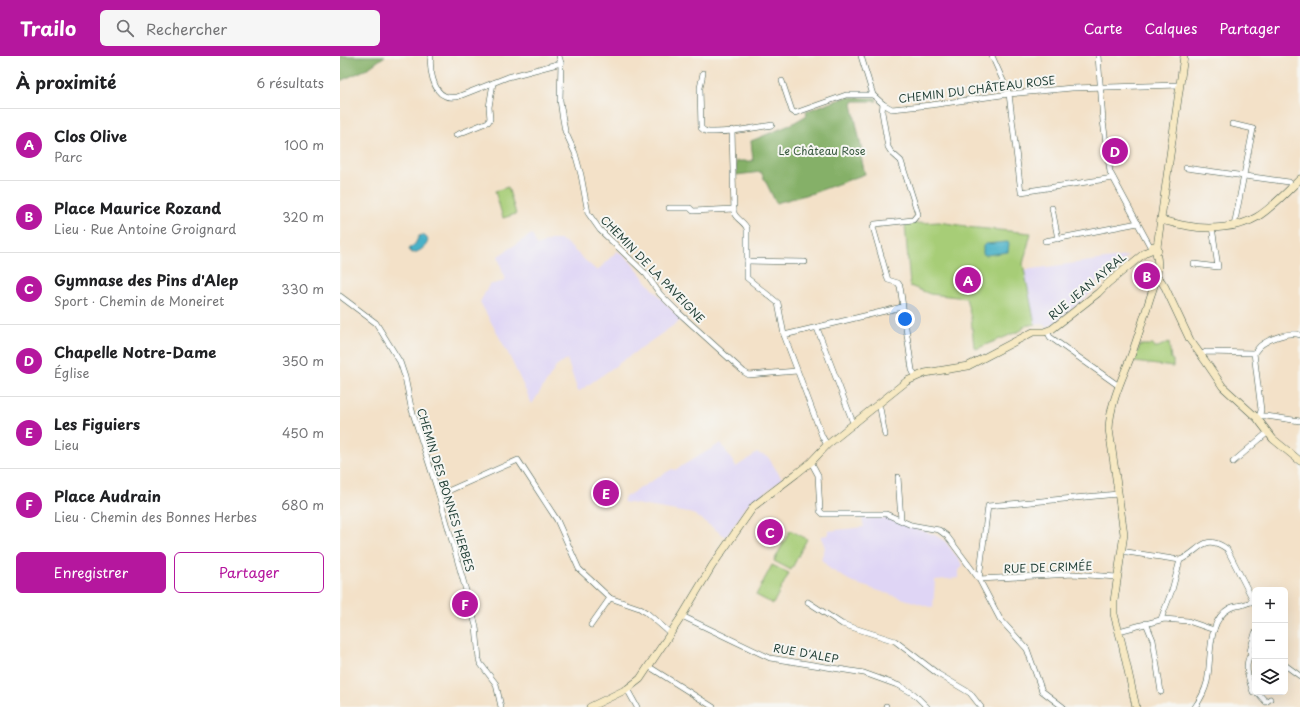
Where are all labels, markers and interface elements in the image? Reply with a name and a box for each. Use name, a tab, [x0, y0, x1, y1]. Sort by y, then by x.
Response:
search box	[100, 10, 380, 46]
text: Trailo	[20, 14, 76, 42]
icon: search	[114, 17, 136, 39]
text: Rechercher	[146, 17, 227, 40]
text: Carte	[1084, 18, 1123, 39]
text: Calques	[1145, 18, 1197, 39]
text: Partager	[1219, 18, 1280, 39]
text: À proximité	[16, 69, 116, 95]
street label: CHEMIN DU CHÂTEAU ROSE	[898, 71, 1056, 107]
text: 6 résultats	[257, 73, 324, 92]
text: Clos Olive	[54, 124, 127, 147]
text: A	[24, 135, 34, 154]
text: 100 m	[284, 135, 324, 154]
pin: D	[1102, 136, 1128, 166]
park label: Le Château Rose	[778, 142, 866, 159]
text: Parc	[54, 147, 82, 166]
text: Place Maurice Rozand	[54, 196, 221, 219]
text: B	[25, 207, 33, 226]
text: 320 m	[282, 207, 324, 226]
street label: CHEMIN DE LA PAVEIGNE	[597, 211, 709, 327]
text: Lieu · Rue Antoine Groignard	[54, 219, 236, 238]
street label: RUE JEAN AYRAL	[1044, 248, 1130, 324]
pin: B	[1134, 261, 1160, 291]
pin: A	[955, 265, 981, 295]
text: Gymnase des Pins d'Alep	[54, 268, 238, 291]
text: C	[24, 279, 34, 298]
text: 330 m	[281, 279, 324, 298]
text: Sport · Chemin de Moneiret	[54, 291, 224, 310]
your location	[895, 309, 915, 329]
text: Chapelle Notre-Dame	[54, 340, 216, 363]
text: D	[24, 351, 34, 370]
text: 350 m	[282, 351, 324, 370]
text: Église	[54, 363, 89, 382]
street label: CHEMIN DES BONNES HERBES	[413, 406, 479, 574]
text: Les Figuiers	[54, 412, 140, 435]
text: E	[25, 423, 33, 442]
text: 450 m	[282, 423, 324, 442]
text: Lieu	[54, 435, 79, 454]
pin: E	[593, 478, 619, 508]
text: Place Audrain	[54, 484, 161, 507]
text: F	[25, 495, 33, 514]
text: 680 m	[281, 495, 324, 514]
text: Lieu · Chemin des Bonnes Herbes	[54, 507, 257, 526]
pin: C	[757, 517, 783, 547]
button: Enregistrer	[16, 552, 166, 593]
button: Partager	[174, 552, 324, 593]
street label: RUE DE CRIMÉE	[1003, 557, 1093, 577]
map controls	[1252, 587, 1288, 695]
button: +	[1252, 587, 1288, 623]
pin: F	[452, 589, 478, 619]
button: −	[1252, 623, 1288, 659]
street label: RUE D'ALEP	[772, 639, 840, 667]
button: layers	[1252, 659, 1288, 695]

